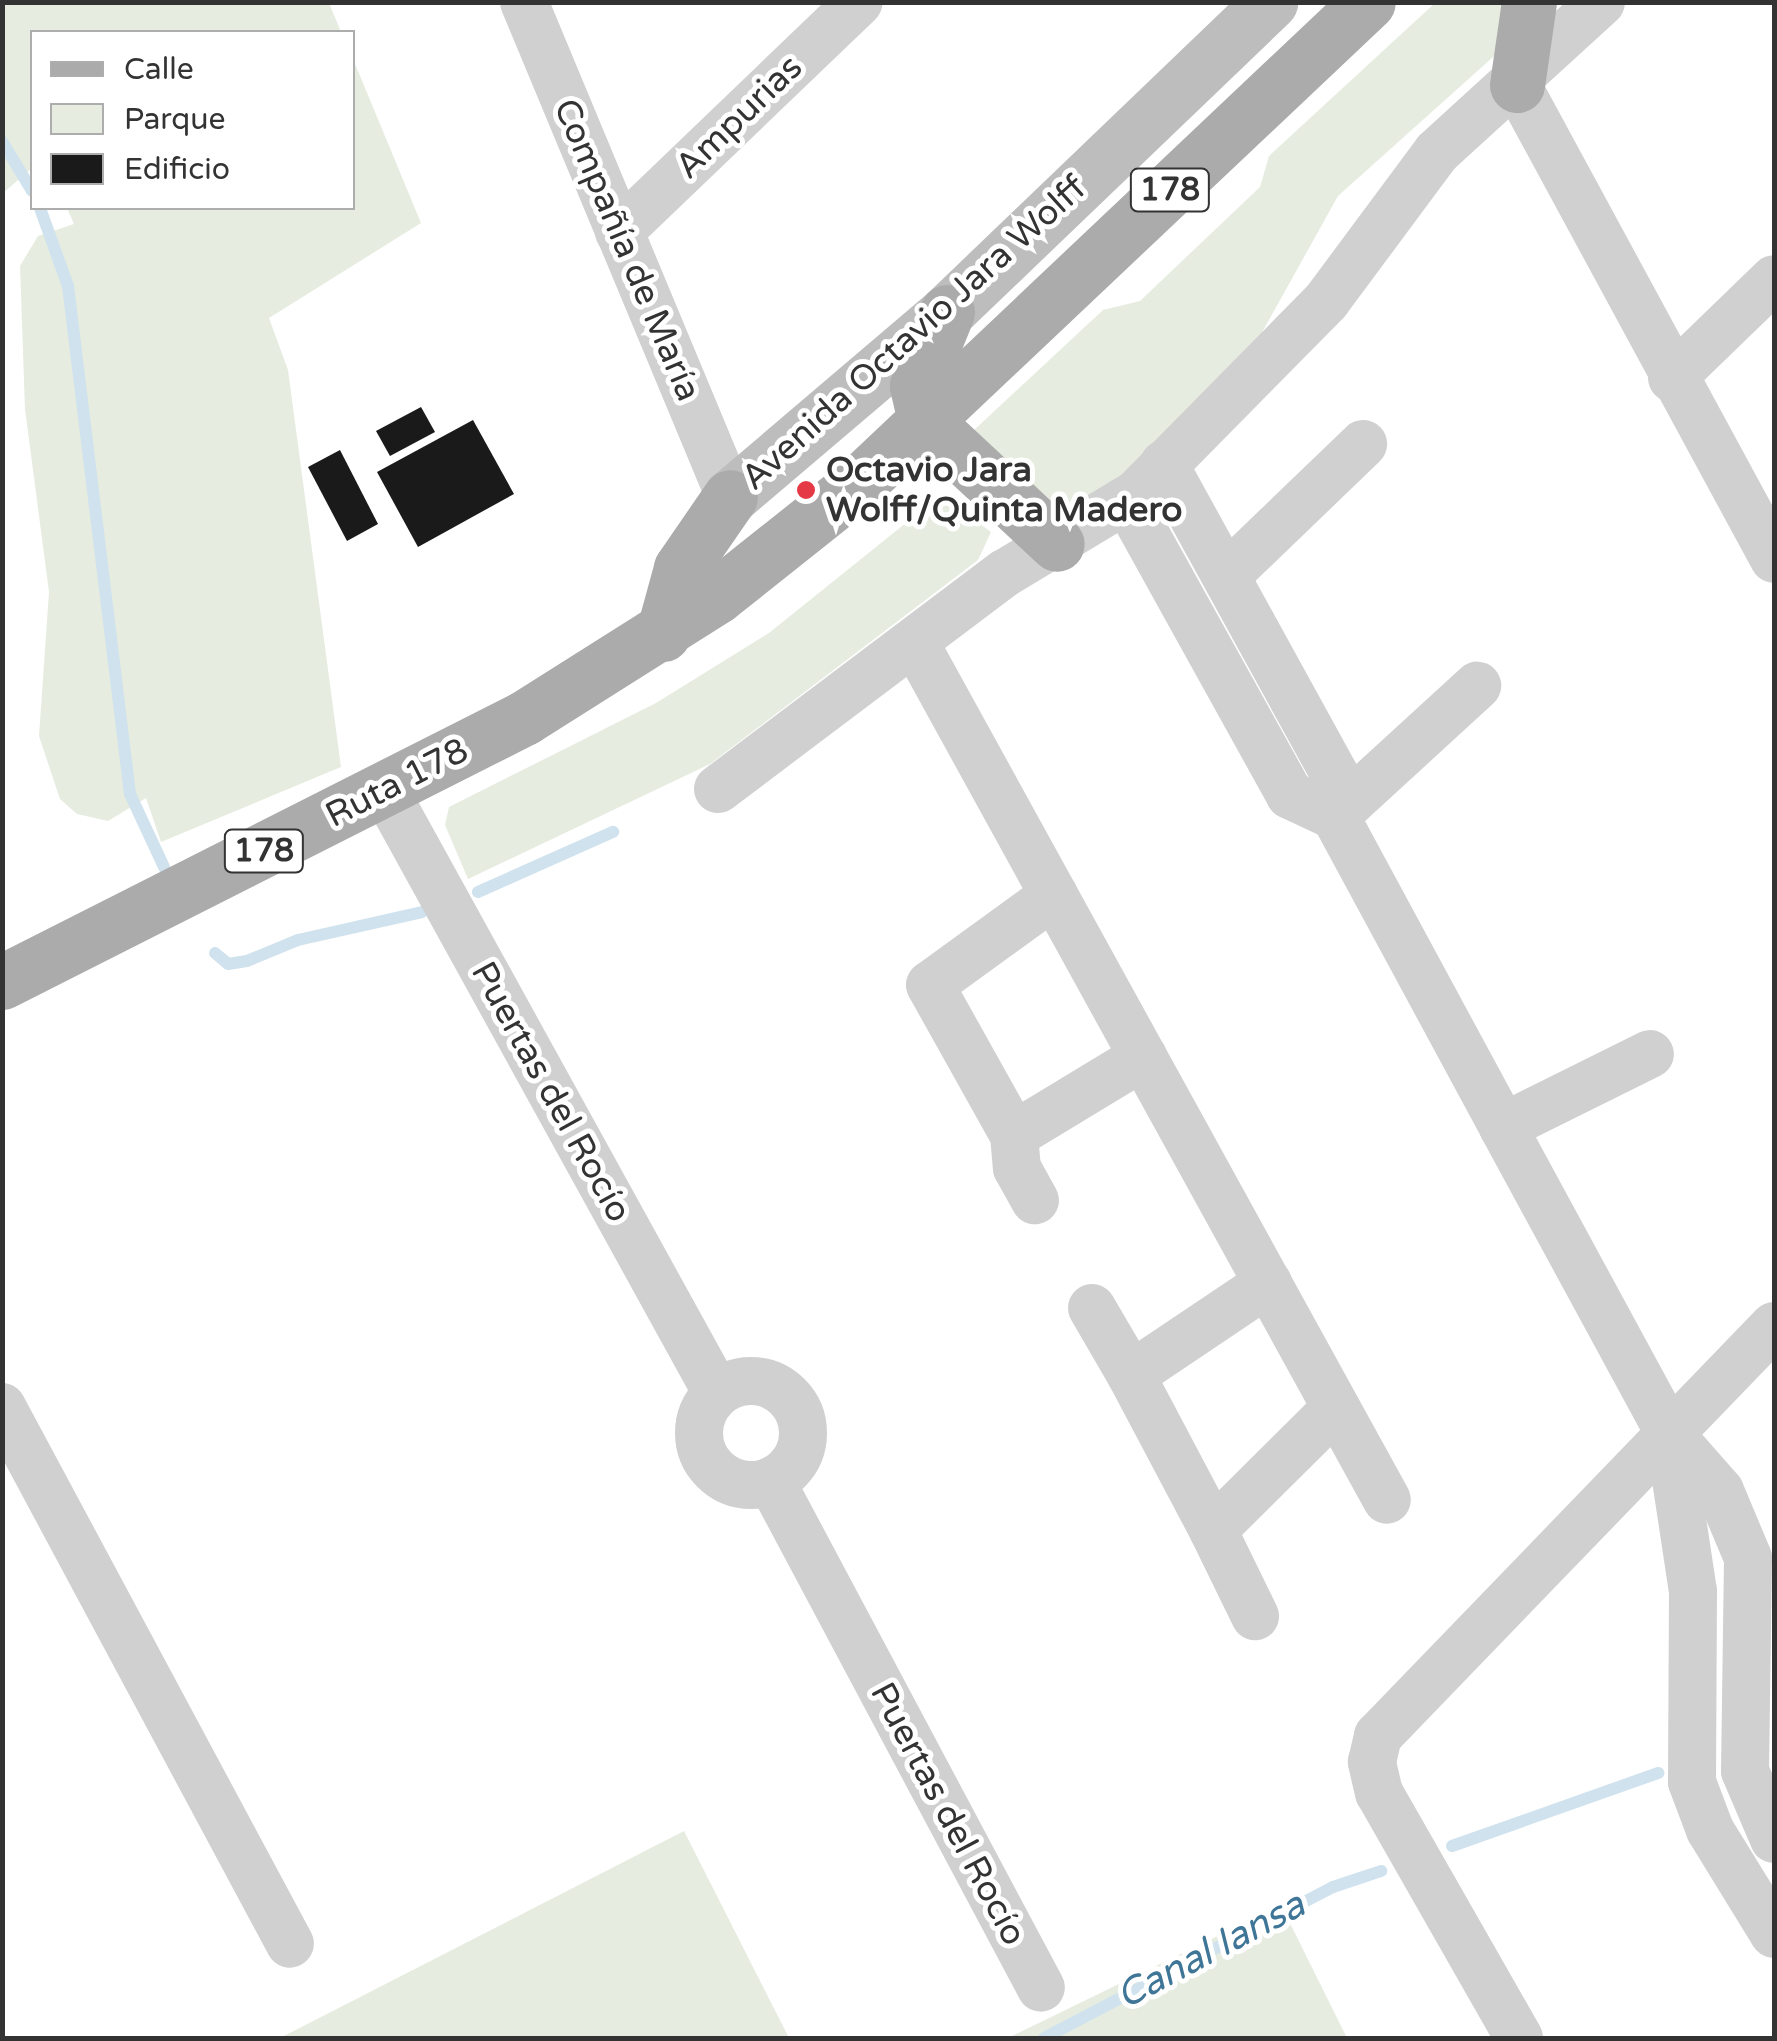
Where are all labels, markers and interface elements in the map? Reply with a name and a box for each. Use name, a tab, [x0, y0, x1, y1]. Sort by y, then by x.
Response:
legend	[30, 30, 355, 210]
street label: Ampurias	[667, 46, 811, 188]
text: Calle	[124, 51, 194, 88]
street label: Compañía de María	[544, 93, 710, 407]
text: Parque	[124, 101, 225, 138]
text: Edificio	[124, 151, 230, 188]
road number: 178	[1128, 163, 1212, 217]
street label: Avenida Octavio Jara Wolff	[733, 167, 1095, 499]
place label: Octavio Jara Wolff/Quinta Madero	[826, 449, 1183, 531]
marker: Octavio Jara Wolff/Quinta Madero	[795, 479, 817, 501]
street label: Ruta 178	[319, 729, 475, 837]
road number: 178	[222, 824, 306, 878]
street label: Puertas del Rocío	[462, 954, 640, 1230]
street label: Puertas del Rocío	[861, 1676, 1035, 1952]
water label: Canal Iansa	[1109, 1882, 1313, 2020]

